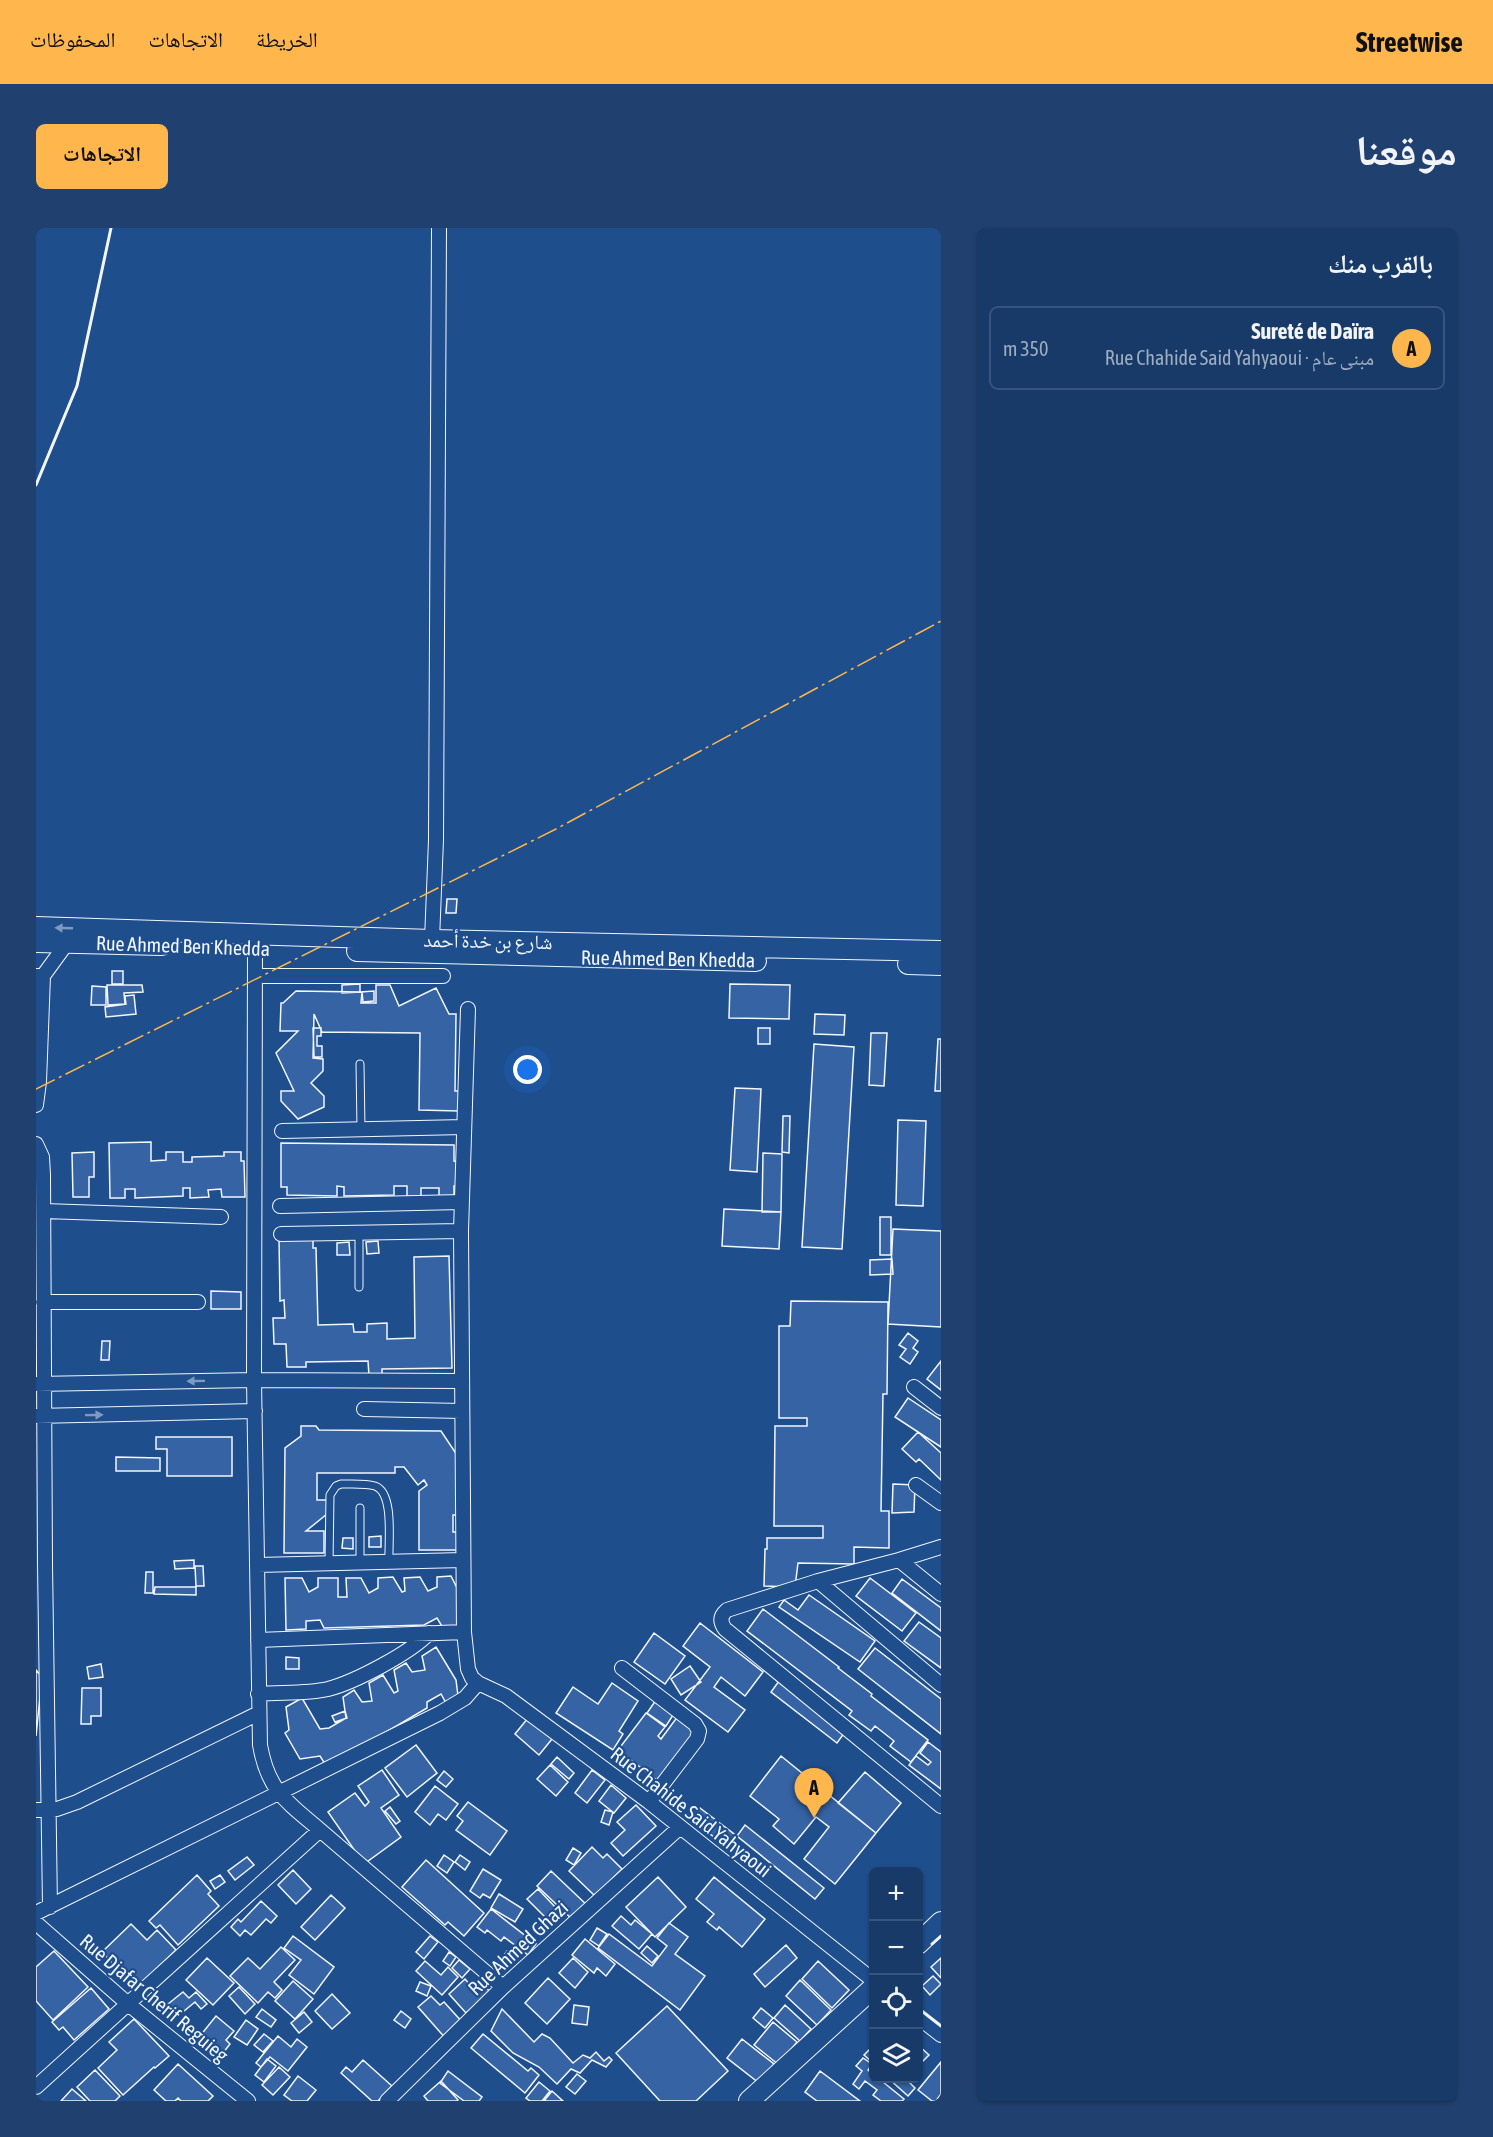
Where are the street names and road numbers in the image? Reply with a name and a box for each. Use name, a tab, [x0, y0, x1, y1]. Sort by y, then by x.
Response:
street label: شارع بن خدة أحمد	[423, 928, 553, 955]
street label: Rue Ahmed Ben Khedda	[96, 931, 271, 960]
street label: Rue Ahmed Ben Khedda	[581, 945, 755, 972]
street label: Rue Chahide Said Yahyaoui	[606, 1742, 776, 1881]
street label: Rue Ahmed Ghazi	[463, 1896, 572, 2000]
street label: Rue Djafar Cherif Reguieg	[76, 1929, 233, 2067]

